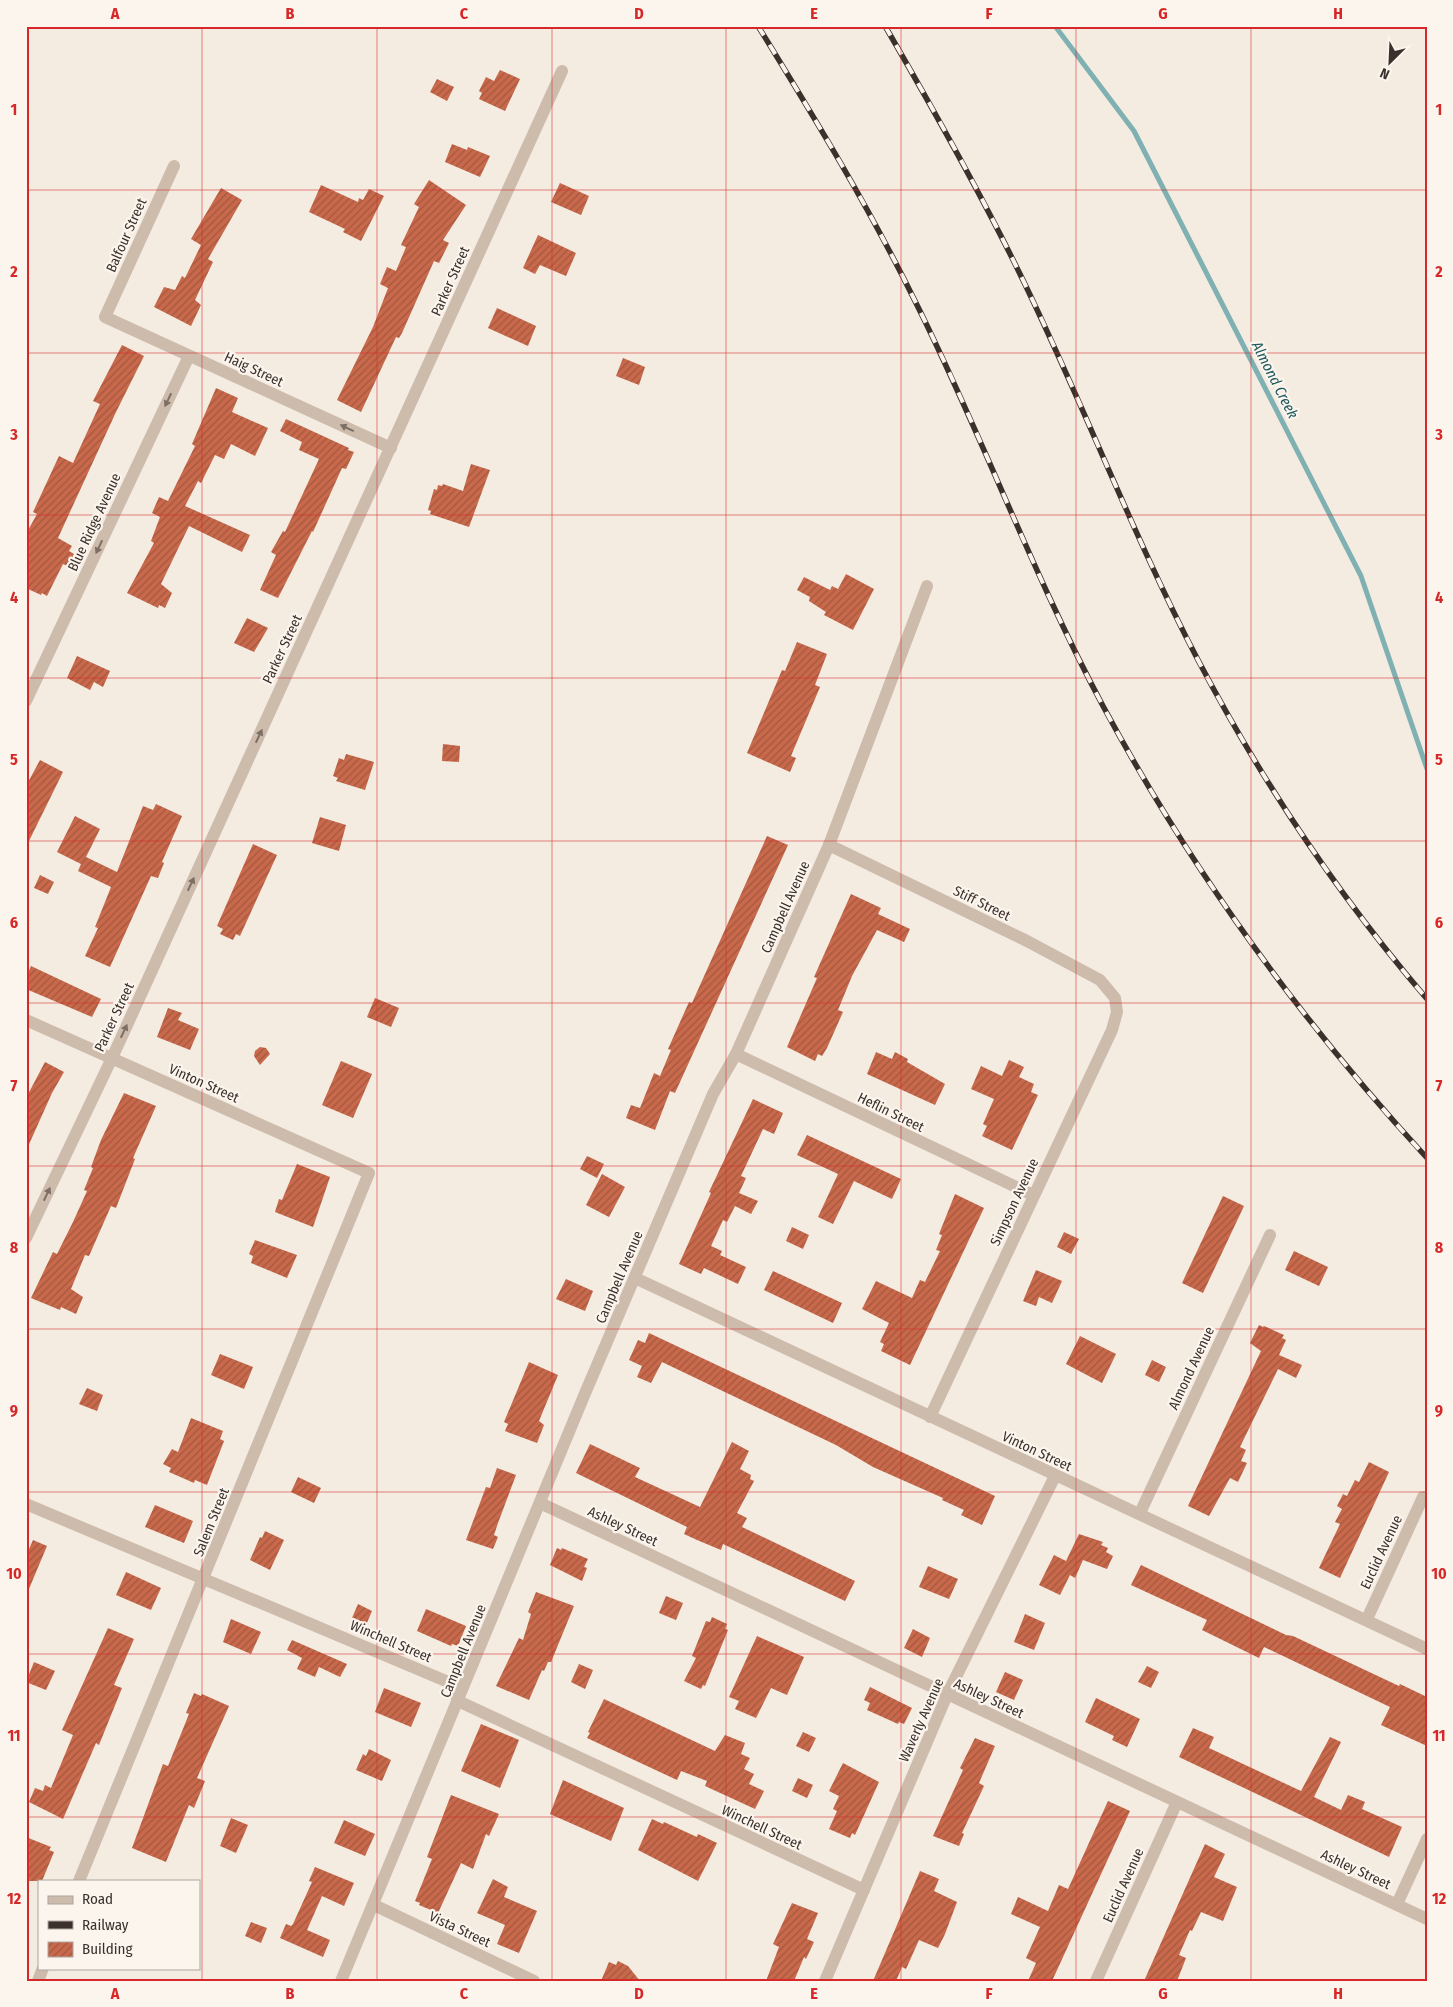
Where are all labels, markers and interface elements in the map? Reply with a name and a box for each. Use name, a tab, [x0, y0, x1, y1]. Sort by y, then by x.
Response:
text: A	[110, 4, 120, 23]
text: B	[286, 4, 295, 23]
text: C	[460, 4, 469, 23]
text: D	[634, 4, 644, 23]
text: E	[810, 4, 818, 23]
text: F	[985, 4, 993, 23]
text: G	[1158, 4, 1168, 23]
text: H	[1333, 4, 1343, 23]
north arrow	[1366, 38, 1416, 88]
text: N	[1378, 64, 1392, 83]
text: 1	[11, 100, 17, 119]
text: 1	[1436, 100, 1442, 119]
street label: Balfour Street	[103, 195, 151, 275]
street label: Parker Street	[428, 243, 473, 319]
text: 2	[9, 262, 18, 281]
text: 2	[1434, 262, 1443, 281]
water label: Almond Creek	[1247, 338, 1302, 422]
street label: Haig Street	[222, 348, 286, 391]
one-way arrow	[164, 393, 172, 407]
one-way arrow	[340, 424, 354, 432]
text: 3	[9, 425, 18, 444]
text: 3	[1434, 425, 1443, 444]
street label: Blue Ridge Avenue	[64, 470, 125, 574]
one-way arrow	[94, 540, 102, 554]
text: 4	[10, 588, 18, 607]
text: 4	[1435, 588, 1443, 607]
street label: Parker Street	[259, 612, 306, 686]
one-way arrow	[255, 729, 263, 743]
text: 5	[10, 750, 18, 769]
text: 5	[1435, 750, 1443, 769]
street label: Campbell Avenue	[758, 858, 813, 956]
one-way arrow	[188, 877, 196, 891]
street label: Stiff Street	[950, 882, 1013, 925]
text: 6	[10, 913, 18, 932]
text: 6	[1435, 913, 1443, 932]
street label: Parker Street	[91, 980, 138, 1054]
one-way arrow	[120, 1024, 128, 1038]
street label: Vinton Street	[166, 1060, 242, 1107]
text: 7	[11, 1076, 18, 1095]
text: 7	[1436, 1076, 1443, 1095]
street label: Heflin Street	[855, 1089, 927, 1136]
street label: Simpson Avenue	[987, 1156, 1042, 1249]
one-way arrow	[43, 1187, 51, 1201]
street label: Campbell Avenue	[592, 1228, 647, 1326]
text: 8	[10, 1238, 19, 1257]
text: 8	[1435, 1238, 1444, 1257]
street label: Almond Avenue	[1165, 1324, 1218, 1412]
text: 9	[10, 1401, 18, 1420]
text: 9	[1435, 1401, 1443, 1420]
street label: Vinton Street	[999, 1428, 1075, 1475]
street label: Salem Street	[190, 1485, 233, 1559]
street label: Ashley Street	[585, 1503, 661, 1550]
street label: Euclid Avenue	[1357, 1512, 1406, 1592]
text: 10	[6, 1564, 22, 1583]
text: 10	[1431, 1564, 1447, 1583]
street label: Campbell Avenue	[437, 1602, 490, 1700]
street label: Winchell Street	[348, 1617, 434, 1666]
street label: Ashley Street	[951, 1675, 1027, 1722]
street label: Waverly Avenue	[895, 1676, 948, 1765]
text: 11	[7, 1726, 21, 1745]
text: 11	[1432, 1726, 1446, 1745]
street label: Winchell Street	[719, 1801, 805, 1854]
street label: Euclid Avenue	[1099, 1845, 1147, 1925]
street label: Ashley Street	[1318, 1846, 1394, 1893]
legend	[38, 1880, 200, 1970]
text: 12	[7, 1889, 22, 1908]
text: 12	[1432, 1889, 1447, 1908]
text: Road	[82, 1890, 113, 1908]
street label: Vista Street	[426, 1908, 494, 1951]
text: Railway	[82, 1916, 129, 1934]
text: Building	[82, 1940, 133, 1958]
text: A	[110, 1984, 120, 2003]
text: B	[286, 1984, 295, 2003]
text: C	[460, 1984, 469, 2003]
text: D	[634, 1984, 644, 2003]
text: E	[810, 1984, 818, 2003]
text: F	[985, 1984, 993, 2003]
text: G	[1158, 1984, 1168, 2003]
text: H	[1333, 1984, 1343, 2003]

